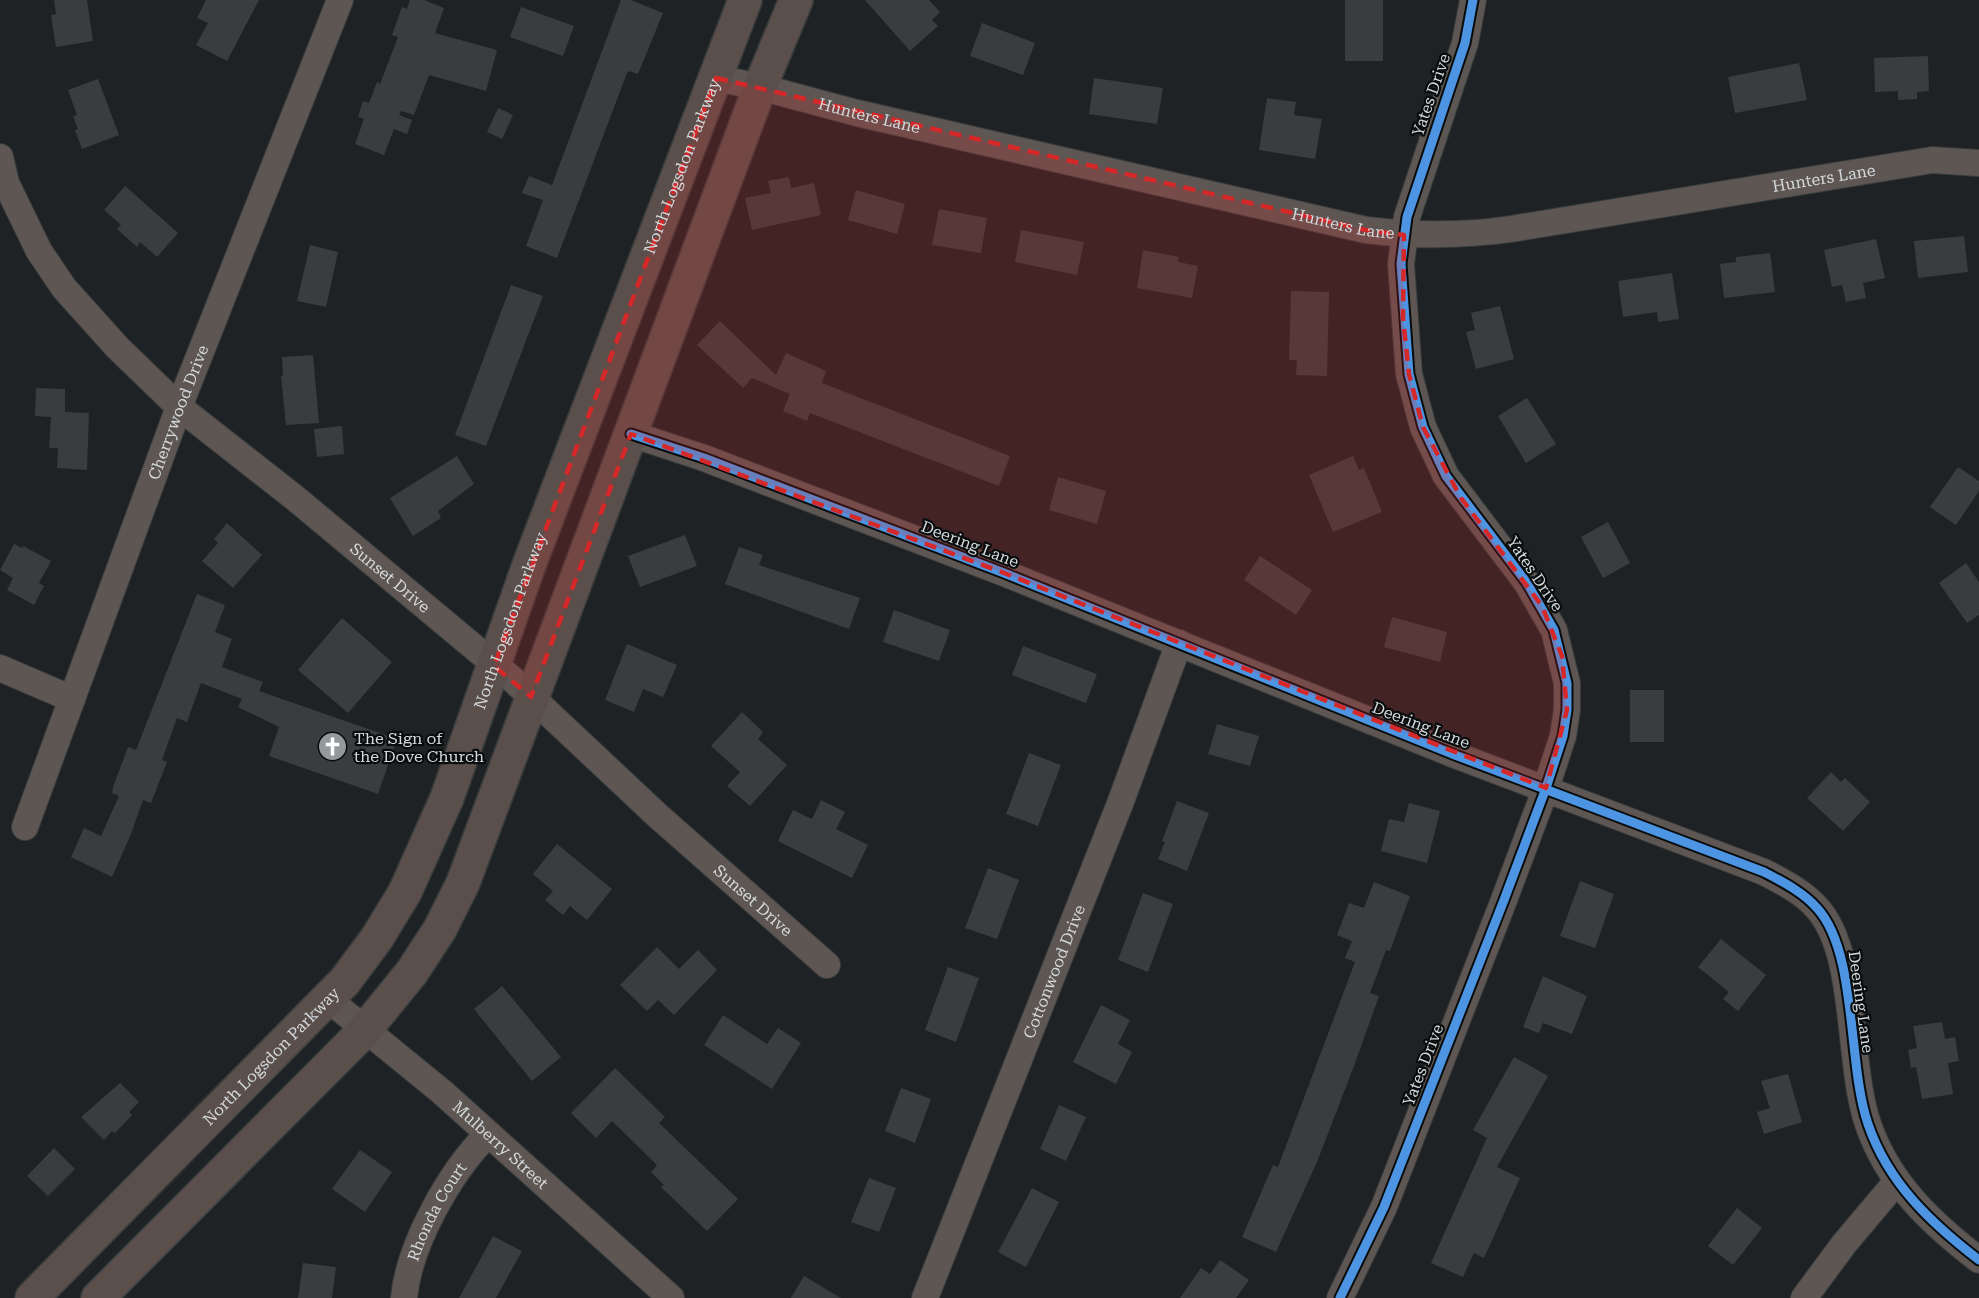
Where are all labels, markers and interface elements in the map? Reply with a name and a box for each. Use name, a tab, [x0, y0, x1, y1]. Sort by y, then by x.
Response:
street label: Yates Drive	[1408, 51, 1454, 139]
street label: North Logsdon Parkway	[639, 75, 724, 256]
street label: Hunters Lane	[816, 94, 922, 137]
street label: Hunters Lane	[1771, 160, 1877, 196]
street label: Hunters Lane	[1290, 204, 1395, 242]
street label: Cherrywood Drive	[144, 342, 212, 482]
street label: Deering Lane	[918, 517, 1022, 571]
street label: North Logsdon Parkway	[470, 529, 550, 712]
street label: Yates Drive	[1503, 533, 1567, 615]
street label: Sunset Drive	[346, 539, 434, 616]
street label: Deering Lane	[1369, 698, 1473, 752]
place label: The Sign of the Dove Church	[354, 729, 484, 766]
church icon: The Sign of the Dove Church	[317, 731, 349, 763]
street label: Sunset Drive	[710, 860, 797, 940]
street label: Cottonwood Drive	[1019, 902, 1089, 1041]
street label: Deering Lane	[1844, 950, 1878, 1055]
street label: North Logsdon Parkway	[199, 983, 343, 1129]
street label: Yates Drive	[1399, 1021, 1447, 1109]
street label: Mulberry Street	[449, 1097, 552, 1193]
street label: Rhonda Court	[403, 1159, 470, 1263]

